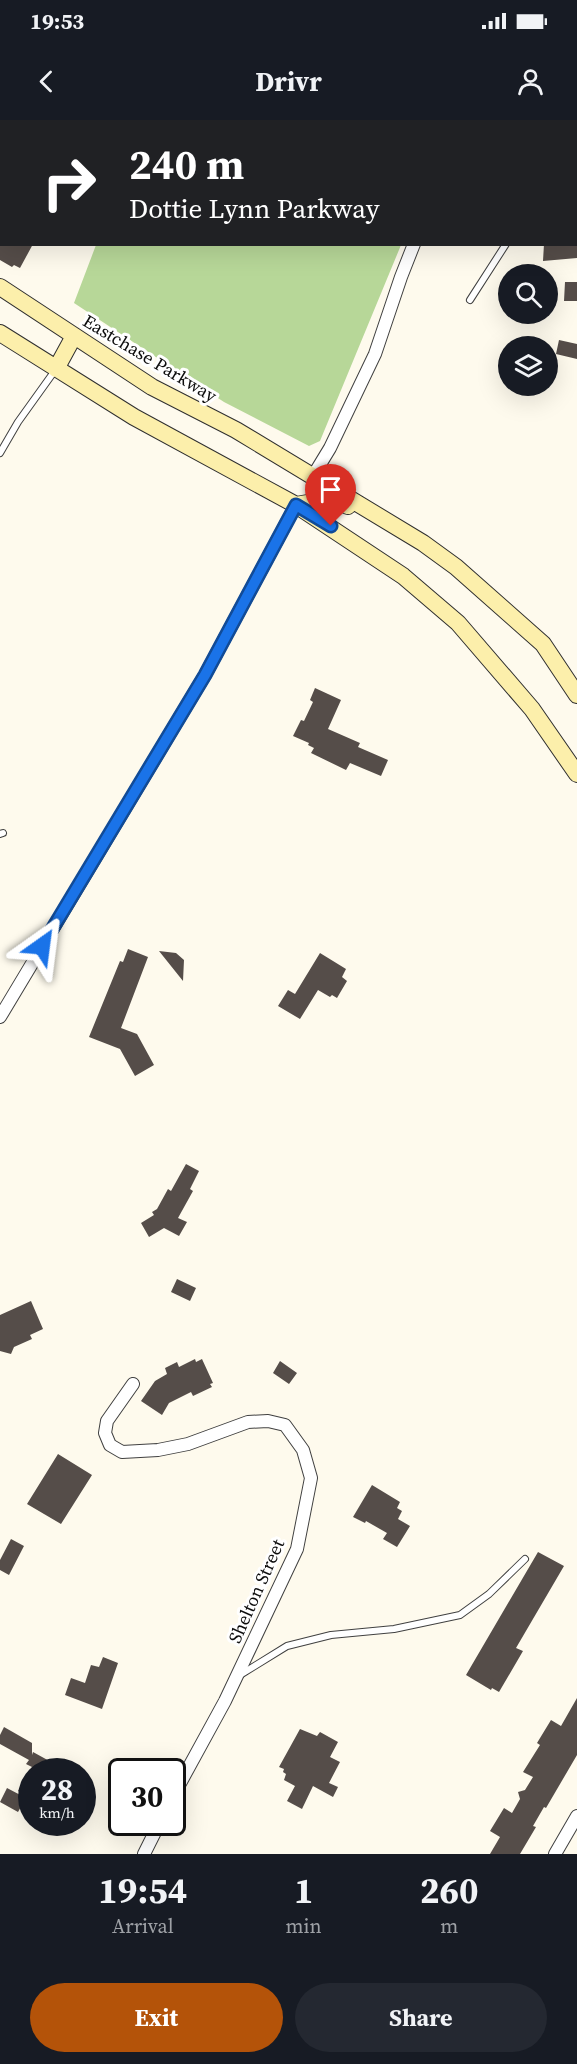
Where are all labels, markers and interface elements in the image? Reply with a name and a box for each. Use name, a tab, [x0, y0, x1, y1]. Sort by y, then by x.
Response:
text: 19:53	[30, 6, 84, 36]
text: Drivr	[255, 63, 322, 100]
icon: back	[30, 65, 63, 98]
icon: person	[514, 65, 547, 98]
text: 240 m	[129, 135, 244, 193]
icon: right	[30, 144, 108, 222]
text: Dottie Lynn Parkway	[129, 190, 380, 227]
map controls	[498, 264, 558, 396]
button: search	[498, 264, 558, 324]
street label: Eastchase Parkway	[78, 308, 222, 408]
button: layers	[498, 336, 558, 396]
pin	[305, 464, 356, 526]
icon: arrive	[314, 473, 347, 506]
position arrow	[10, 914, 74, 978]
street label: Shelton Street	[222, 1535, 290, 1647]
speed limit sign: 30	[108, 1758, 186, 1836]
text: 28	[41, 1769, 73, 1810]
text: km/h	[39, 1802, 75, 1823]
text: 19:54	[98, 1866, 187, 1915]
text: 1	[294, 1866, 313, 1915]
text: 260	[420, 1866, 479, 1915]
text: Arrival	[112, 1912, 174, 1940]
text: min	[286, 1912, 322, 1940]
text: m	[440, 1912, 458, 1940]
button: Exit	[30, 1983, 283, 2052]
button: Share	[295, 1983, 547, 2052]

